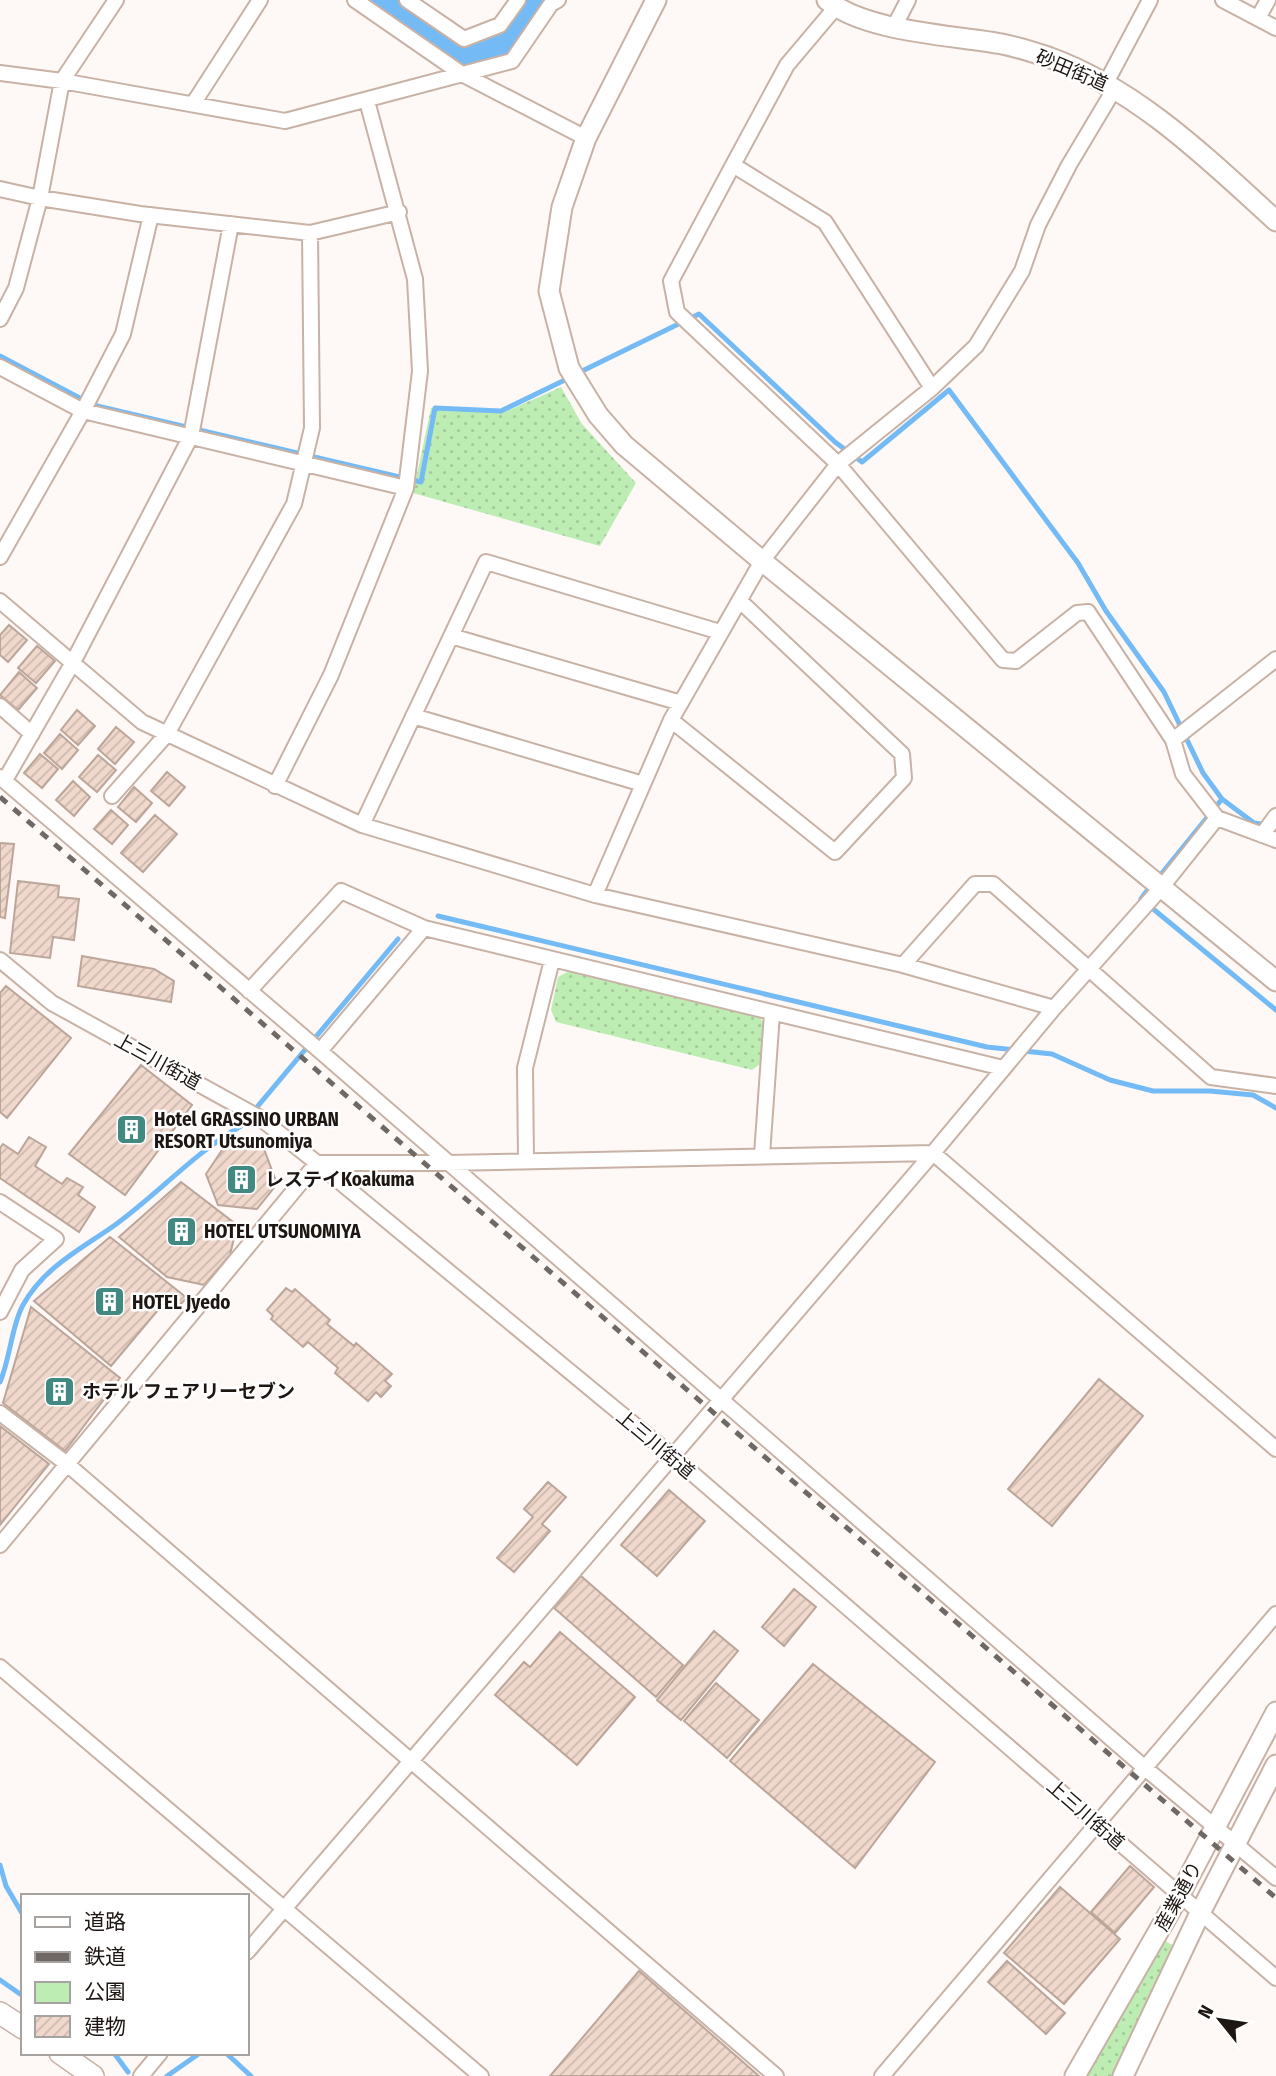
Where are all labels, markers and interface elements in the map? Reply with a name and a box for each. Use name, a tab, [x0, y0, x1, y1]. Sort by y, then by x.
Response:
street label: 砂田街道	[1032, 45, 1111, 96]
street label: 上三川街道	[111, 1028, 205, 1095]
place label: Hotel GRASSINO URBAN RESORT Utsunomiya	[154, 1108, 339, 1153]
building icon: Hotel GRASSINO URBAN RESORT Utsunomiya	[114, 1113, 148, 1147]
building icon: レステイKoakuma	[225, 1162, 259, 1196]
place label: レステイKoakuma	[265, 1168, 414, 1191]
building icon: HOTEL UTSUNOMIYA	[164, 1214, 198, 1248]
place label: HOTEL UTSUNOMIYA	[204, 1220, 361, 1243]
building icon: HOTEL Jyedo	[92, 1285, 126, 1319]
place label: HOTEL Jyedo	[132, 1291, 230, 1314]
building icon: ホテル フェアリーセブン	[42, 1374, 76, 1408]
place label: ホテル フェアリーセブン	[82, 1380, 295, 1403]
street label: 上三川街道	[612, 1405, 699, 1484]
street label: 上三川街道	[1042, 1775, 1129, 1854]
street label: 産業通り	[1150, 1857, 1207, 1935]
legend	[21, 1894, 248, 2055]
text: 道路	[84, 1909, 126, 1935]
text: 鉄道	[84, 1944, 126, 1970]
text: 公園	[84, 1979, 126, 2005]
north arrow	[1185, 1985, 1255, 2055]
text: N	[1193, 2001, 1219, 2022]
text: 建物	[84, 2014, 126, 2040]

